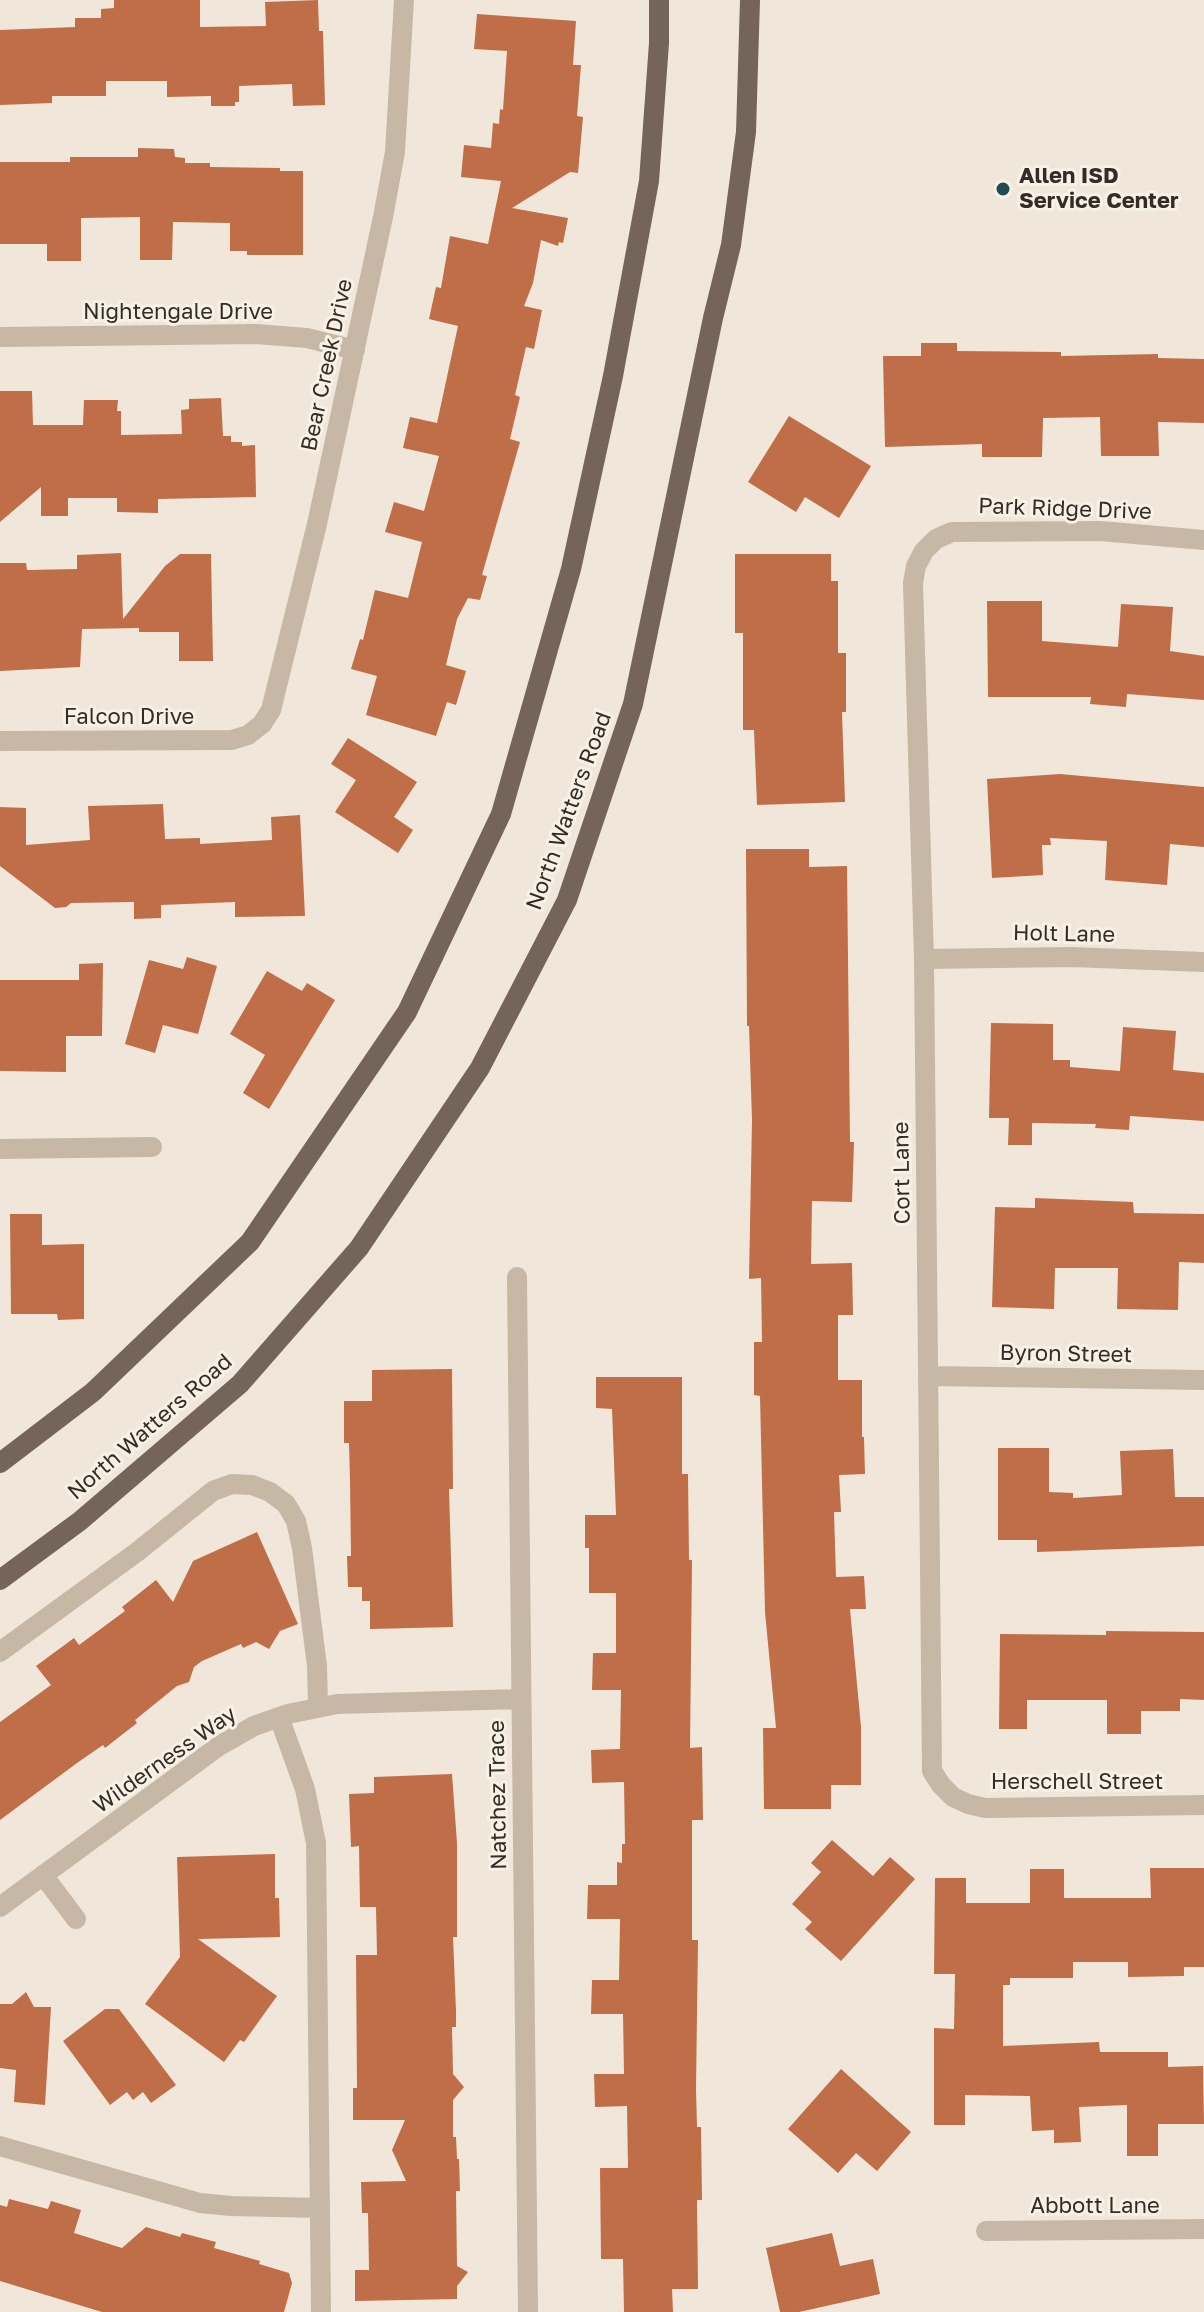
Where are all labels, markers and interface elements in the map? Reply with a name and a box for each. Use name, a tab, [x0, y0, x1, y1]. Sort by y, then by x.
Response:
place label: Allen ISD Service Center	[1019, 163, 1178, 214]
marker: Allen ISD Service Center	[994, 180, 1012, 198]
street label: Bear Creek Drive	[296, 277, 358, 453]
street label: Nightengale Drive	[83, 299, 273, 325]
street label: Park Ridge Drive	[978, 493, 1152, 525]
street label: Falcon Drive	[64, 704, 194, 730]
street label: North Watters Road	[521, 708, 617, 914]
street label: Holt Lane	[1013, 920, 1115, 948]
street label: Cort Lane	[888, 1121, 916, 1225]
street label: Byron Street	[1000, 1340, 1132, 1368]
street label: North Watters Road	[62, 1348, 238, 1506]
street label: Wilderness Way	[88, 1701, 242, 1819]
street label: Natchez Trace	[483, 1720, 513, 1870]
street label: Herschell Street	[991, 1769, 1163, 1795]
street label: Abbott Lane	[1030, 2193, 1160, 2219]

